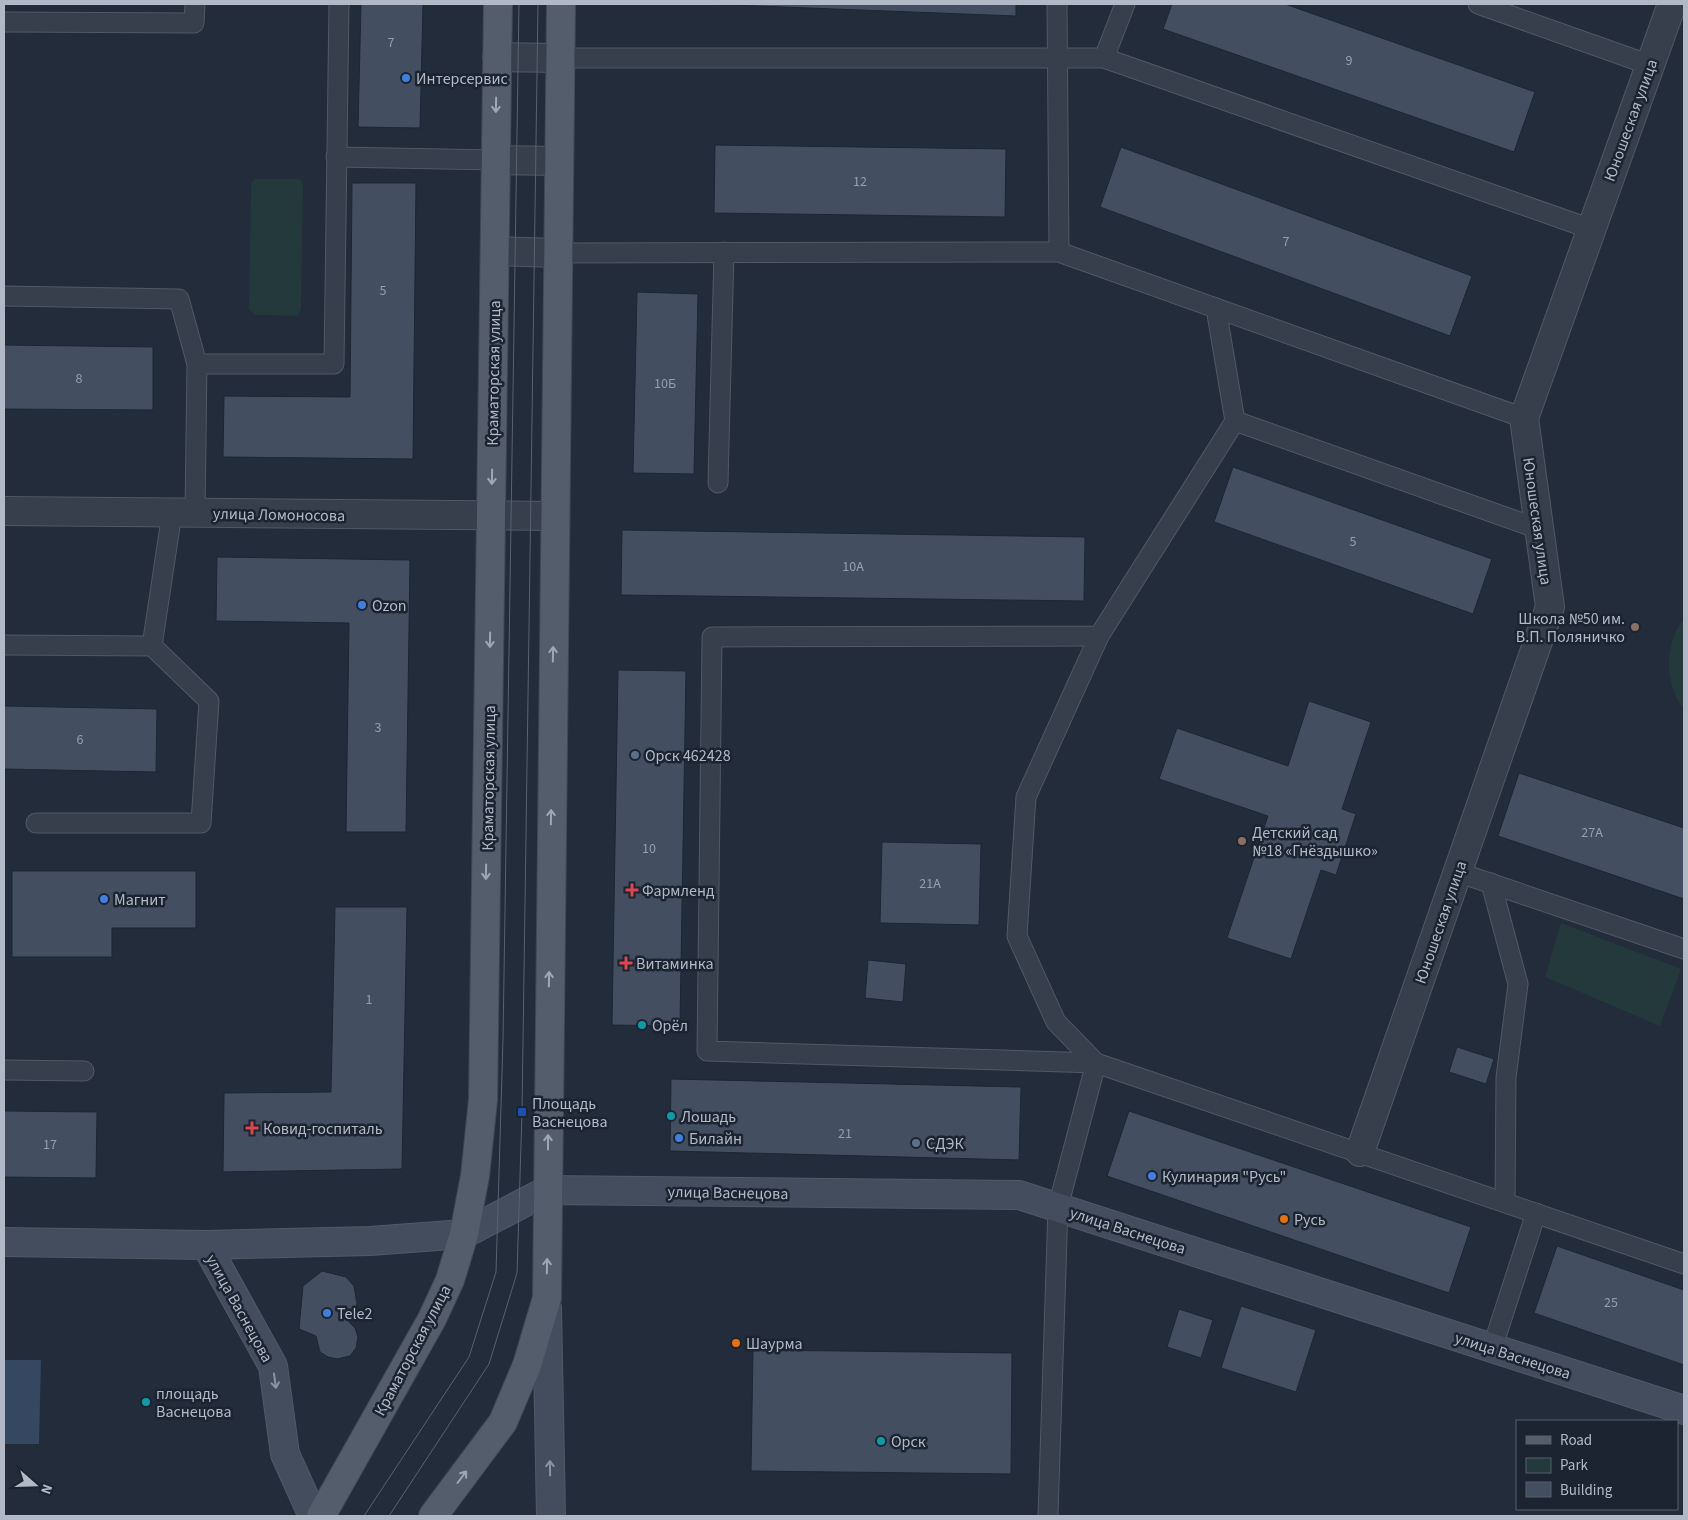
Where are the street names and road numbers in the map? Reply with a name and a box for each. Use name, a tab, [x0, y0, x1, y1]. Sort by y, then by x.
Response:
street label: Юношеская улица	[1599, 56, 1663, 185]
street label: Краматорская улица	[482, 300, 506, 446]
street label: Юношеская улица	[1517, 456, 1557, 586]
street label: улица Ломоносова	[213, 503, 345, 527]
street label: Краматорская улица	[477, 705, 501, 851]
street label: Юношеская улица	[1410, 858, 1472, 987]
street label: улица Васнецова	[667, 1181, 788, 1205]
street label: улица Васнецова	[1067, 1202, 1188, 1260]
street label: улица Васнецова	[200, 1250, 278, 1367]
street label: Краматорская улица	[369, 1281, 457, 1420]
street label: улица Васнецова	[1452, 1327, 1573, 1385]

